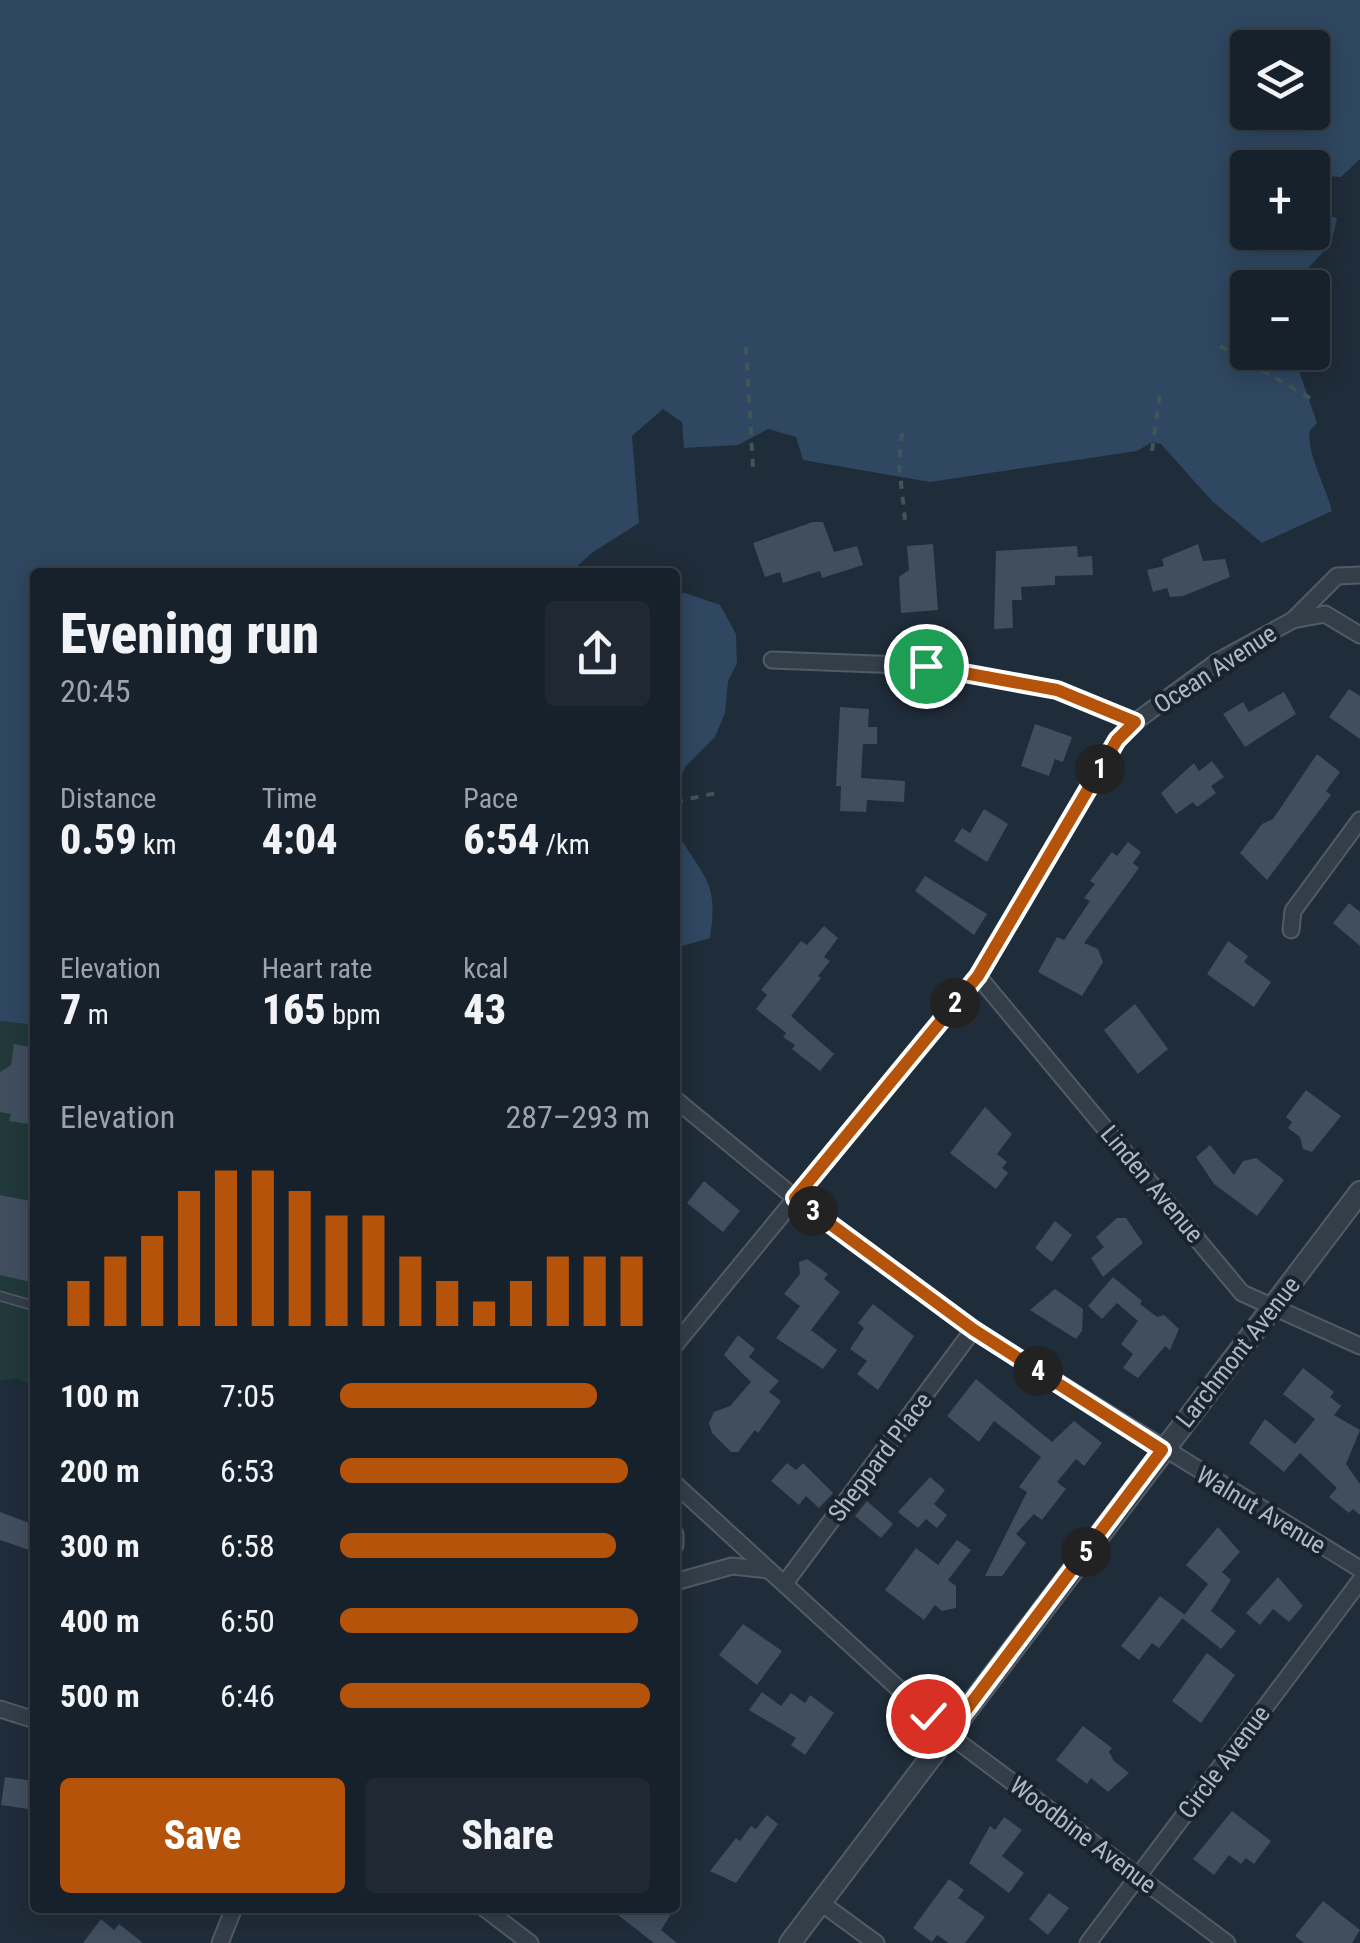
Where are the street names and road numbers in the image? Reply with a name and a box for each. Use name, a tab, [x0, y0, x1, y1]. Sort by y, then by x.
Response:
street label: Ocean Avenue	[1148, 619, 1282, 719]
street label: Linden Avenue	[1095, 1120, 1209, 1248]
street label: Larchmont Avenue	[1170, 1271, 1306, 1433]
street label: Sheppard Place	[822, 1387, 938, 1527]
street label: Walnut Avenue	[1191, 1460, 1331, 1560]
street label: Circle Avenue	[1172, 1700, 1276, 1824]
street label: Woodbine Avenue	[1004, 1771, 1162, 1899]

